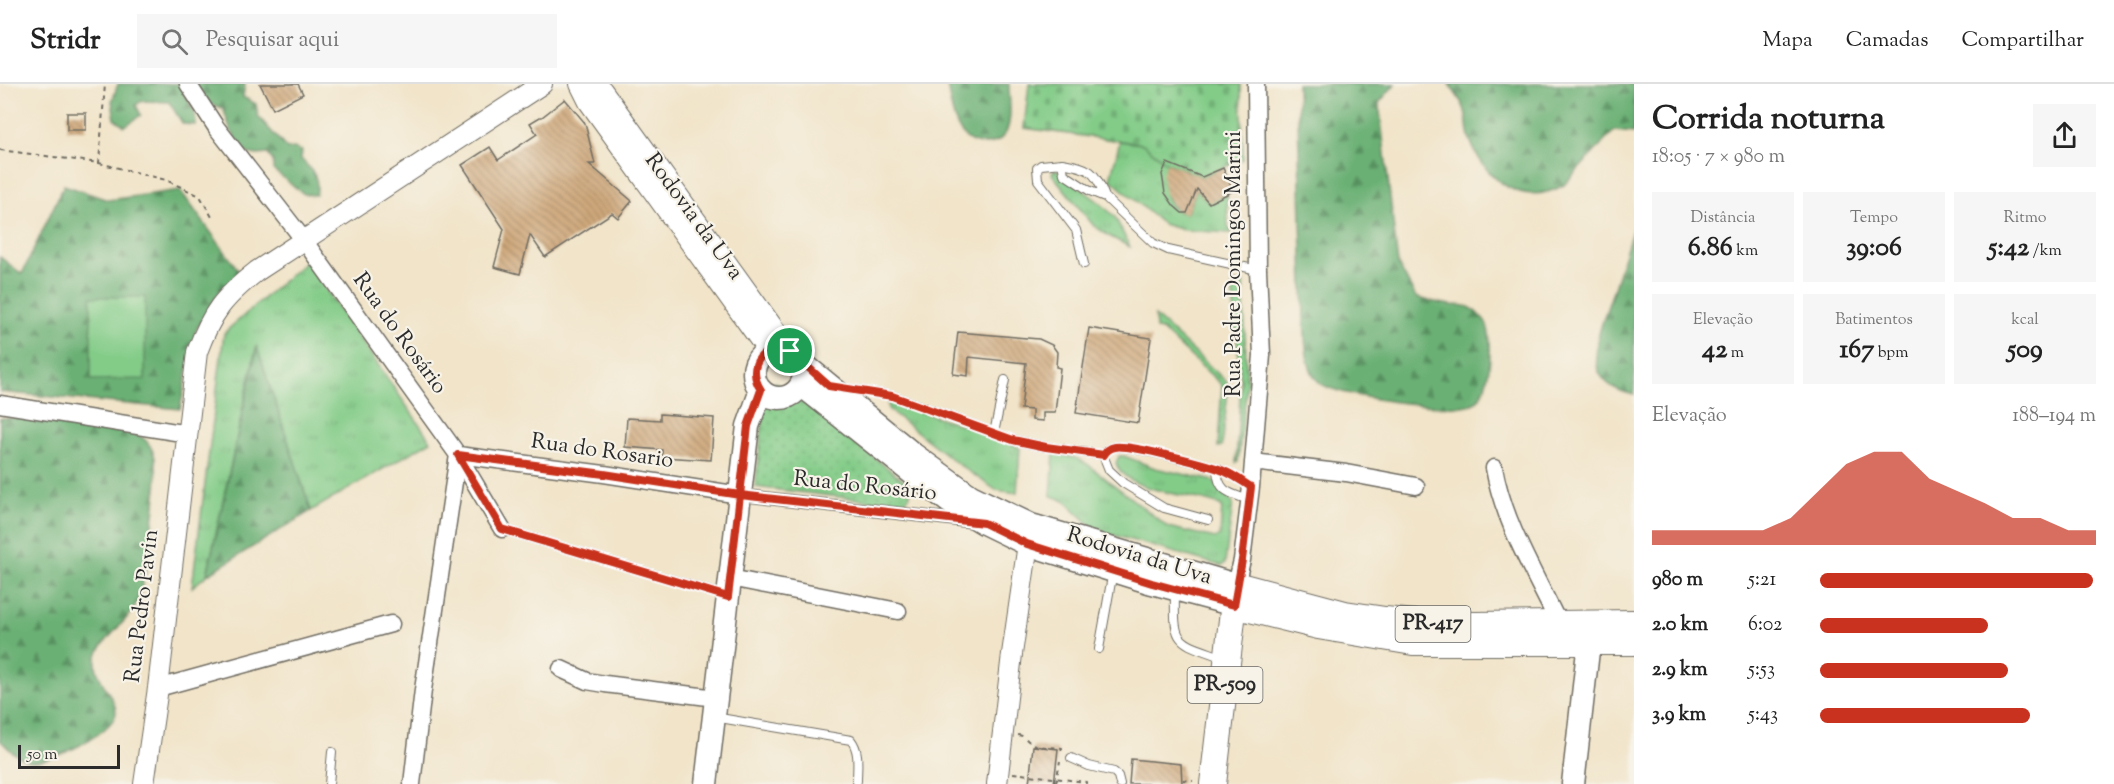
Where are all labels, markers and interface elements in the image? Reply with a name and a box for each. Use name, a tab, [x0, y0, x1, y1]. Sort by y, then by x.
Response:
search box	[137, 14, 557, 68]
text: Stridr	[30, 21, 101, 61]
icon: search	[158, 25, 191, 58]
text: Pesquisar aqui	[206, 25, 339, 57]
text: Mapa	[1763, 26, 1813, 56]
text: Camadas	[1846, 26, 1929, 56]
text: Compartilhar	[1962, 26, 2084, 56]
text: Corrida noturna	[1652, 96, 1885, 144]
button: share	[2033, 104, 2096, 167]
street label: Rua Padre Domingos Marini	[1219, 131, 1251, 397]
text: 18:05 · 7 × 980 m	[1652, 143, 1785, 172]
street label: Rodovia da Uva	[636, 147, 750, 287]
text: Distância	[1691, 207, 1755, 230]
text: Tempo	[1850, 207, 1898, 230]
text: Ritmo	[2003, 207, 2047, 230]
text: 6.86	[1688, 230, 1733, 267]
text: 39:06	[1846, 230, 1902, 267]
text: 5:42	[1988, 230, 2029, 267]
text: km	[1733, 240, 1758, 263]
text: /km	[2029, 240, 2062, 263]
street label: Rua do Rosário	[344, 266, 454, 402]
text: Elevação	[1693, 309, 1753, 332]
text: Batimentos	[1835, 309, 1913, 332]
text: kcal	[2011, 309, 2039, 332]
pin	[764, 325, 815, 376]
text: 42	[1702, 332, 1727, 369]
text: 167	[1840, 332, 1874, 369]
text: 509	[2007, 332, 2043, 369]
icon: arrive	[773, 334, 806, 367]
text: m	[1727, 342, 1744, 365]
text: bpm	[1874, 342, 1908, 365]
text: Elevação	[1652, 402, 1727, 431]
text: 188–194 m	[2012, 402, 2096, 431]
street label: Rua do Rosario	[529, 426, 675, 478]
street label: Rua do Rosário	[792, 464, 938, 510]
street label: Rodovia da Uva	[1062, 520, 1216, 594]
street label: Rua Pedro Pavin	[118, 527, 168, 685]
text: 980 m	[1652, 566, 1703, 595]
text: 5:21	[1748, 566, 1776, 595]
road number: PR-417	[1396, 606, 1470, 642]
text: 2.0 km	[1652, 611, 1708, 640]
text: 6:02	[1748, 611, 1782, 640]
text: 2.9 km	[1652, 656, 1707, 685]
text: 5:53	[1748, 656, 1775, 685]
road number: PR-509	[1188, 667, 1262, 703]
text: 3.9 km	[1652, 701, 1706, 730]
text: 5:43	[1748, 701, 1778, 730]
scale bar	[18, 742, 120, 770]
text: 50 m	[27, 744, 58, 767]

